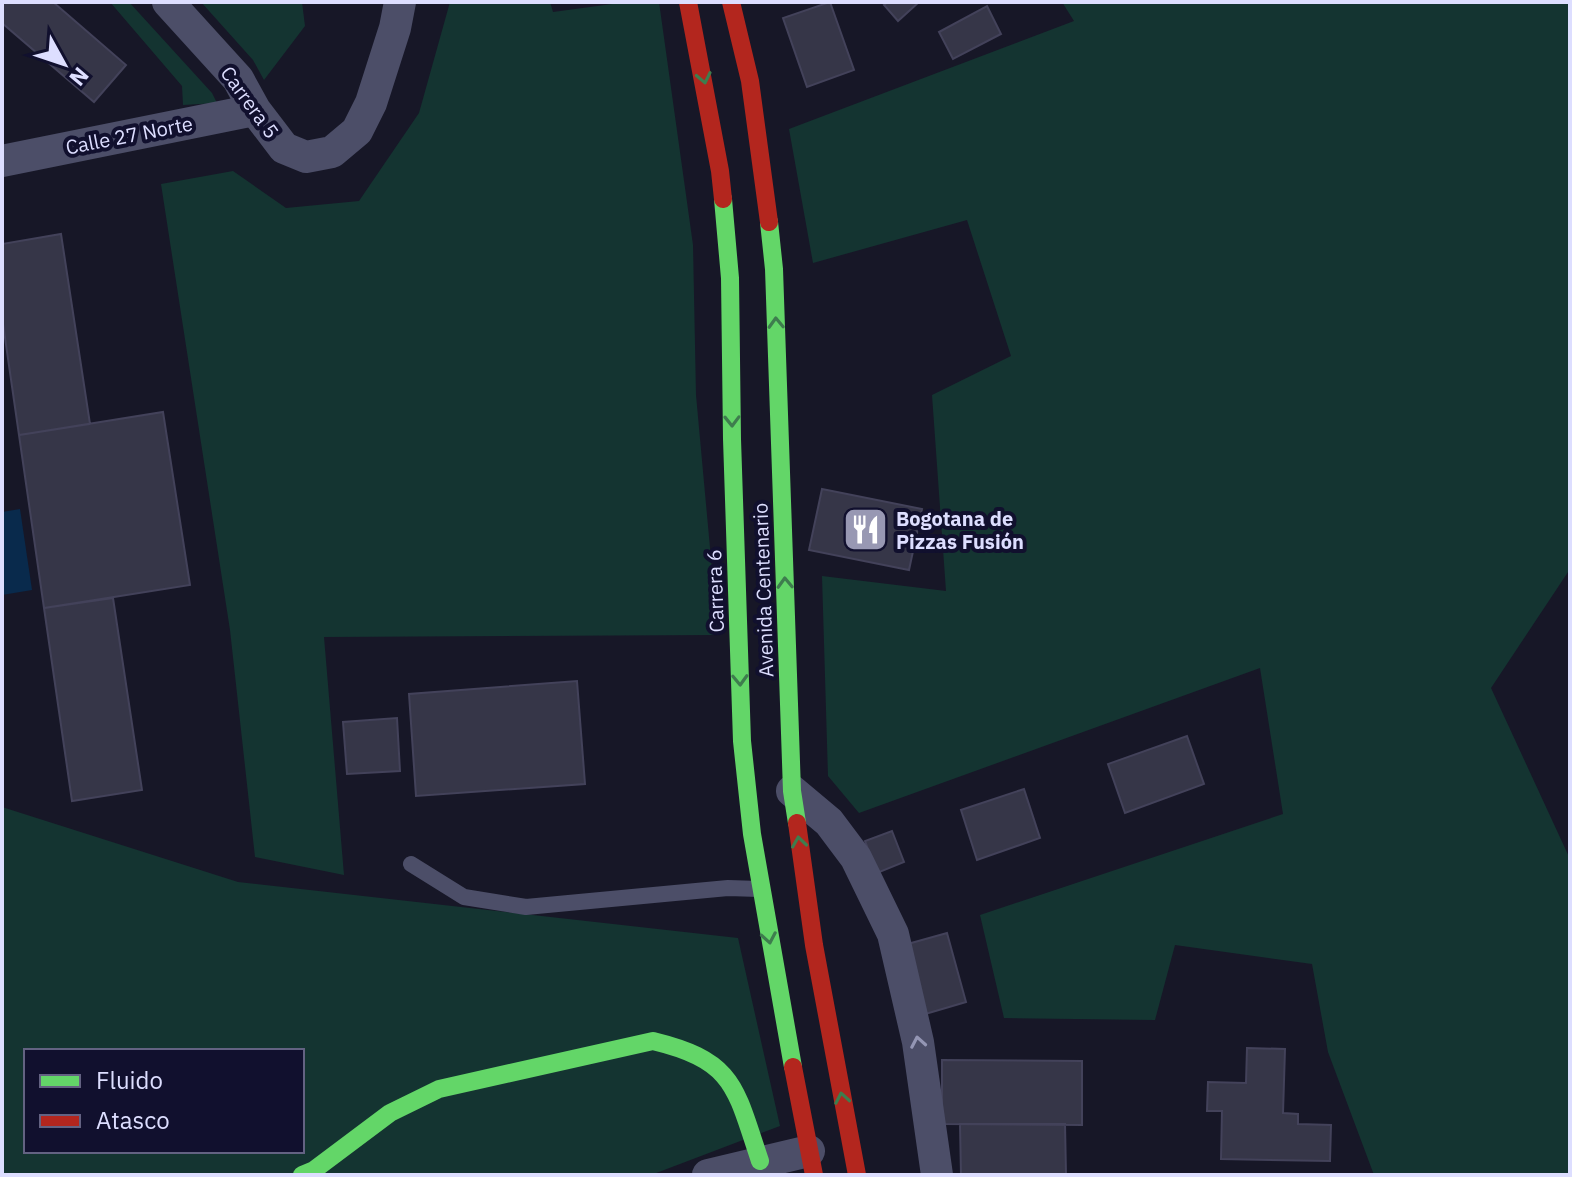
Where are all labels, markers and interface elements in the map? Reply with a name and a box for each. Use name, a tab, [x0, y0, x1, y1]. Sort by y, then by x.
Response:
north arrow	[24, 24, 104, 104]
street label: Carrera 5	[215, 60, 285, 144]
text: N	[63, 62, 96, 93]
one-way arrow	[695, 71, 712, 85]
street label: Calle 27 Norte	[63, 109, 195, 161]
one-way arrow	[768, 316, 785, 329]
one-way arrow	[723, 415, 740, 428]
street label: Avenida Centenario	[746, 502, 780, 678]
place label: Bogotana de Pizzas Fusión	[896, 505, 1024, 555]
restaurant icon: Bogotana de Pizzas Fusión	[841, 506, 889, 554]
street label: Carrera 6	[700, 549, 730, 633]
one-way arrow	[777, 576, 794, 589]
one-way arrow	[731, 674, 748, 687]
one-way arrow	[791, 835, 808, 849]
one-way arrow	[759, 932, 776, 945]
one-way arrow	[910, 1036, 927, 1049]
legend	[24, 1049, 304, 1153]
text: Fluido	[96, 1064, 163, 1096]
one-way arrow	[835, 1092, 852, 1105]
text: Atasco	[96, 1104, 170, 1136]

